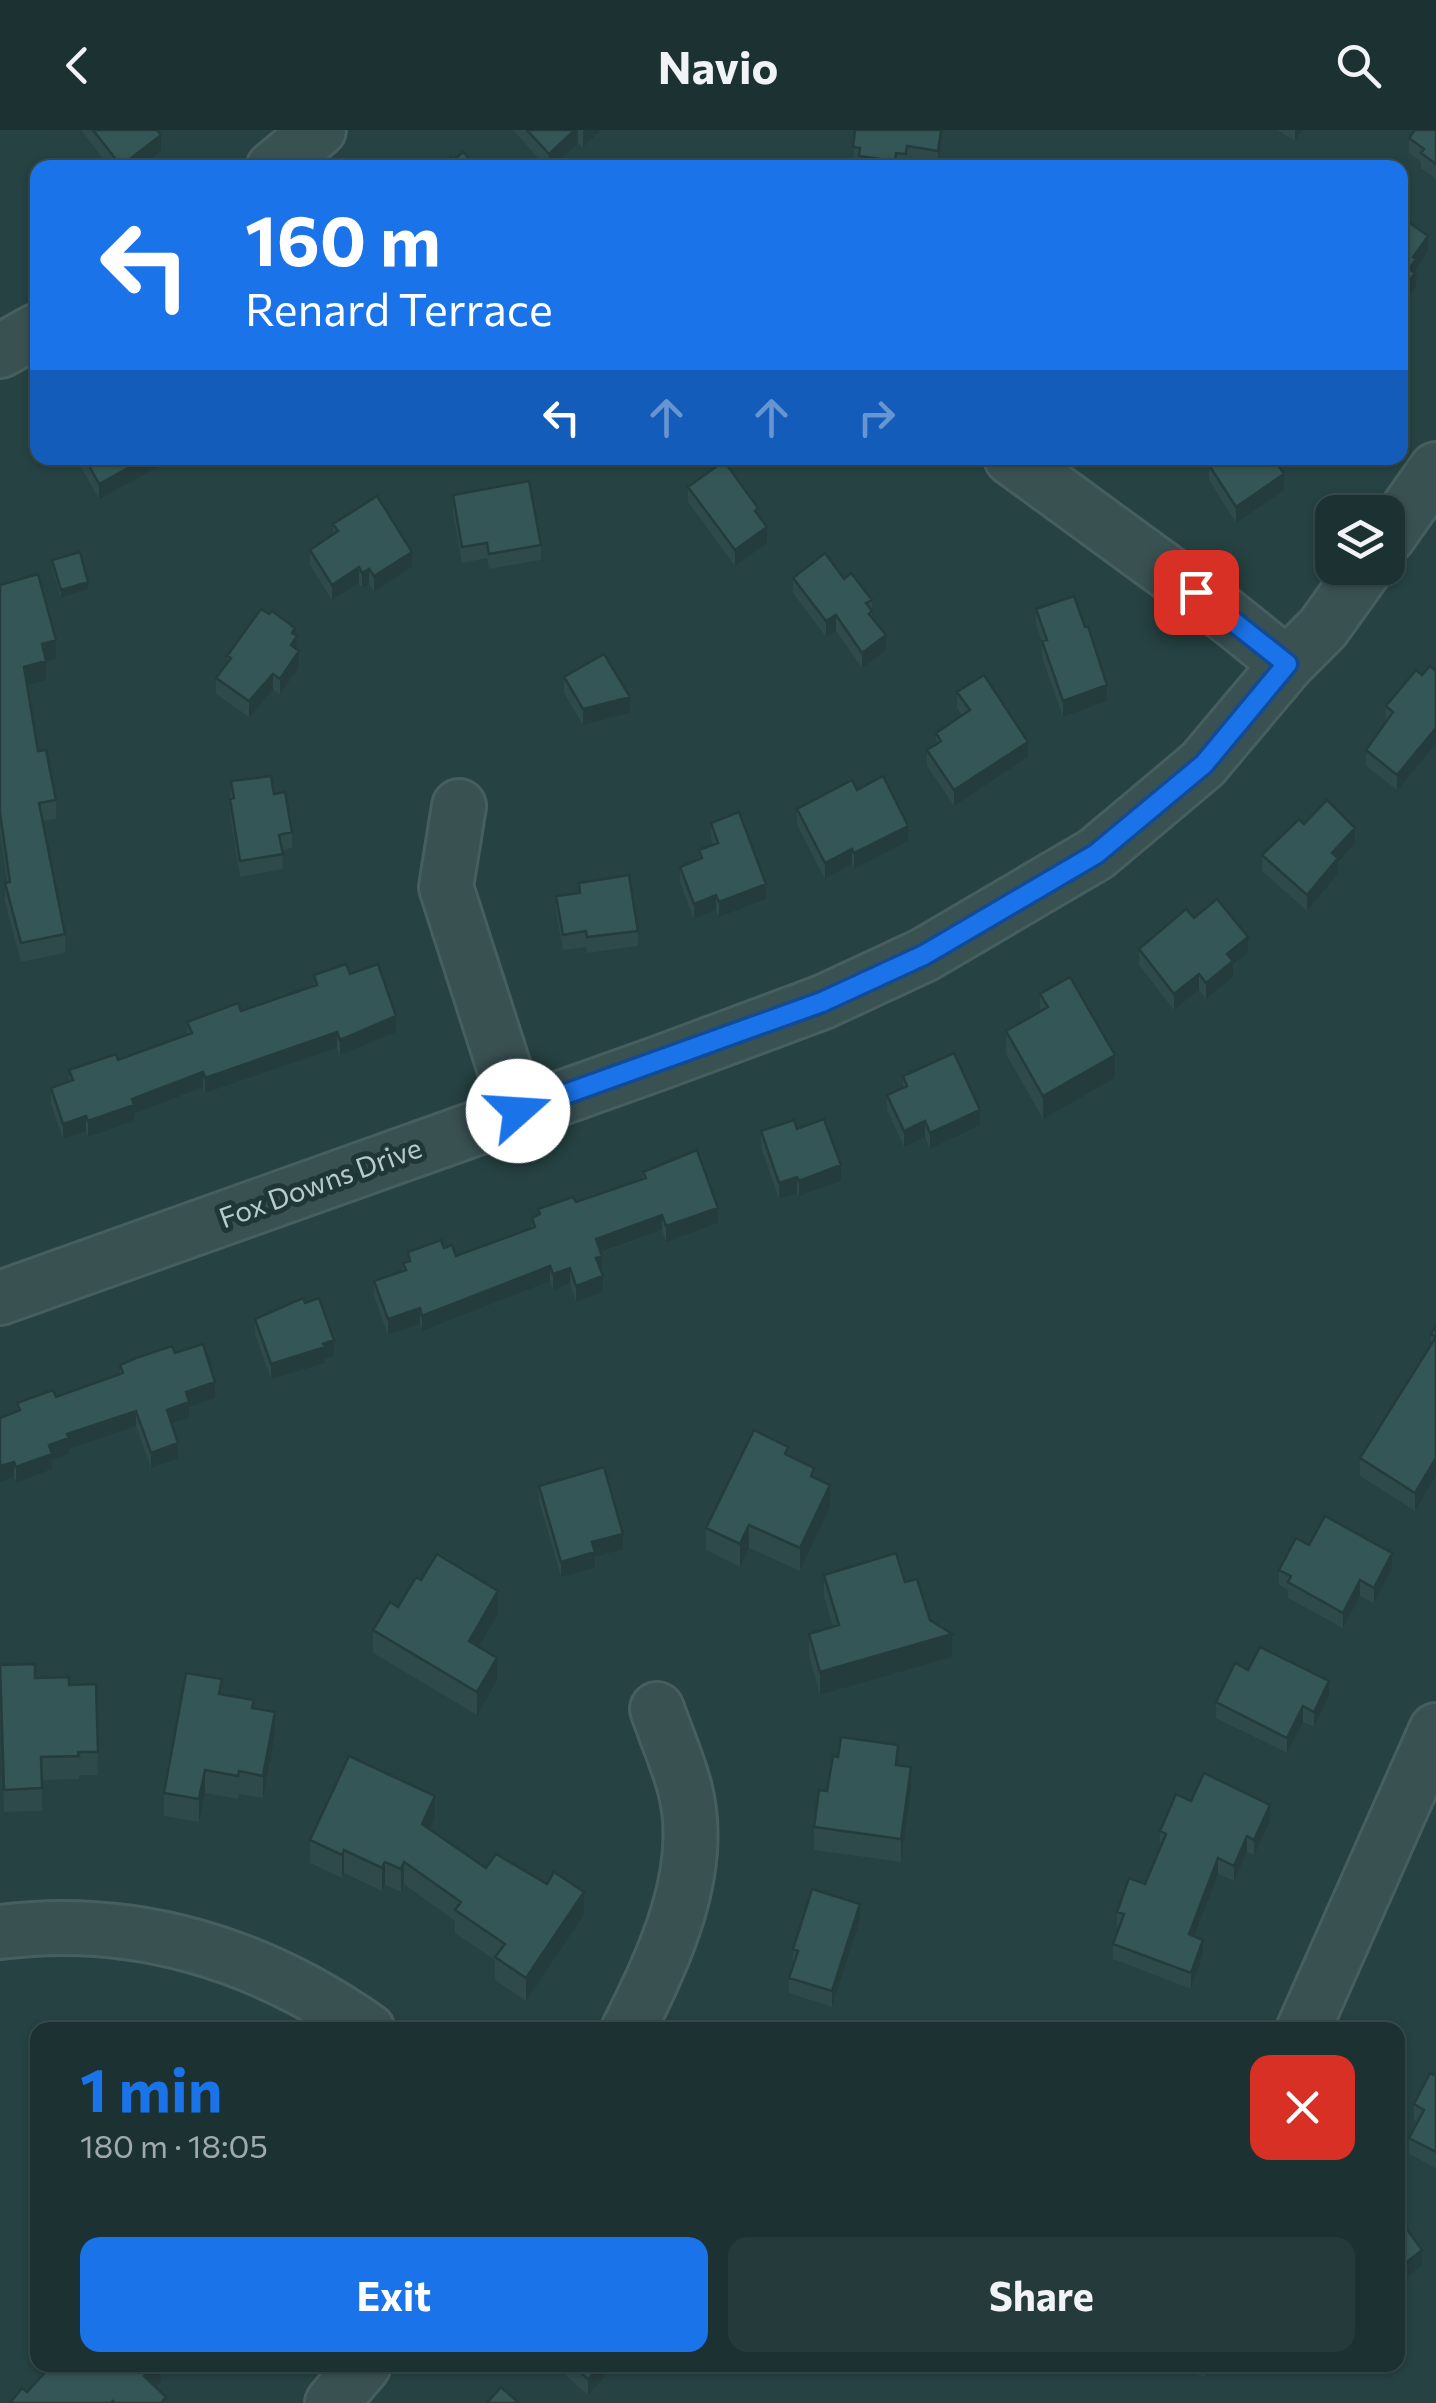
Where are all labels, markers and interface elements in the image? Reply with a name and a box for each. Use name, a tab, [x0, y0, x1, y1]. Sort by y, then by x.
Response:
icon: back	[50, 38, 105, 93]
text: Navio	[658, 38, 778, 93]
icon: search	[1331, 38, 1386, 93]
text: 160 m	[245, 195, 441, 280]
icon: left	[80, 200, 210, 330]
text: Renard Terrace	[245, 280, 553, 335]
icon: left	[534, 390, 589, 445]
icon: ahead	[639, 390, 694, 445]
icon: ahead	[744, 390, 799, 445]
icon: right	[849, 390, 904, 445]
map controls	[1315, 495, 1405, 585]
button: layers	[1315, 495, 1405, 585]
pin	[1154, 550, 1239, 635]
icon: arrive	[1169, 565, 1224, 620]
position arrow	[466, 1059, 570, 1163]
street label: Fox Downs Drive	[214, 1130, 426, 1234]
text: 1 min	[80, 2051, 222, 2124]
button: close	[1250, 2055, 1355, 2160]
text: 180 m · 18:05	[80, 2125, 268, 2165]
button: Exit	[80, 2237, 708, 2352]
button: Share	[728, 2237, 1355, 2352]

